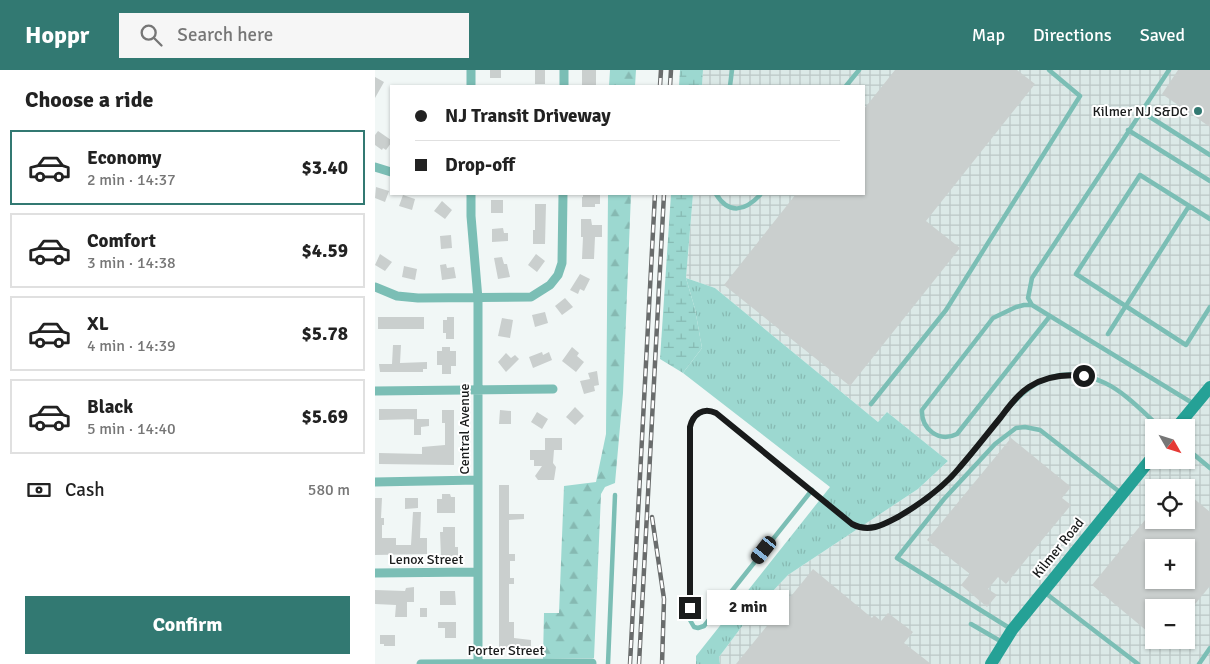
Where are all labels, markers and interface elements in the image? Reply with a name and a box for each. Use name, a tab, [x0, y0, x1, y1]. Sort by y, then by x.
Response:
search box	[119, 13, 469, 58]
text: Hoppr	[25, 20, 89, 50]
icon: search	[137, 21, 165, 49]
text: Search here	[177, 23, 273, 47]
text: Map	[972, 24, 1005, 46]
text: Directions	[1033, 24, 1112, 46]
text: Saved	[1140, 24, 1185, 46]
text: Choose a ride	[25, 86, 153, 113]
place label: Kilmer NJ S&DC	[1092, 103, 1188, 120]
text: NJ Transit Driveway	[445, 104, 611, 128]
marker: Kilmer NJ S&DC	[1192, 105, 1204, 117]
icon: car	[27, 145, 72, 190]
text: Economy	[87, 146, 161, 170]
text: Drop-off	[445, 153, 515, 177]
text: $3.40	[302, 156, 348, 180]
text: 2 min · 14:37	[87, 170, 176, 190]
icon: car	[27, 228, 72, 273]
text: Comfort	[87, 229, 156, 253]
text: $4.59	[302, 239, 348, 263]
text: 3 min · 14:38	[87, 253, 176, 273]
icon: car	[27, 311, 72, 356]
text: XL	[87, 312, 109, 336]
text: $5.78	[302, 322, 348, 346]
text: 4 min · 14:39	[87, 336, 176, 356]
route start	[1073, 365, 1095, 387]
street label: Central Avenue	[456, 383, 473, 475]
icon: car	[27, 394, 72, 439]
text: Black	[87, 395, 133, 419]
text: $5.69	[302, 405, 348, 429]
text: 5 min · 14:40	[87, 419, 176, 439]
north arrow	[1145, 419, 1195, 469]
map controls	[1145, 419, 1195, 649]
icon: cash	[25, 476, 53, 504]
text: Cash	[65, 478, 105, 502]
button: locate	[1145, 479, 1195, 529]
text: 580 m	[308, 480, 350, 500]
street label: Kilmer Road	[1029, 514, 1087, 582]
car	[748, 534, 779, 566]
button: +	[1145, 539, 1195, 589]
street label: Lenox Street	[389, 551, 463, 568]
callout: 2 min	[707, 590, 790, 626]
button: Confirm	[25, 596, 350, 654]
route end	[679, 597, 701, 619]
text: 2 min	[729, 597, 767, 617]
button: −	[1145, 599, 1195, 649]
street label: Porter Street	[468, 642, 544, 659]

